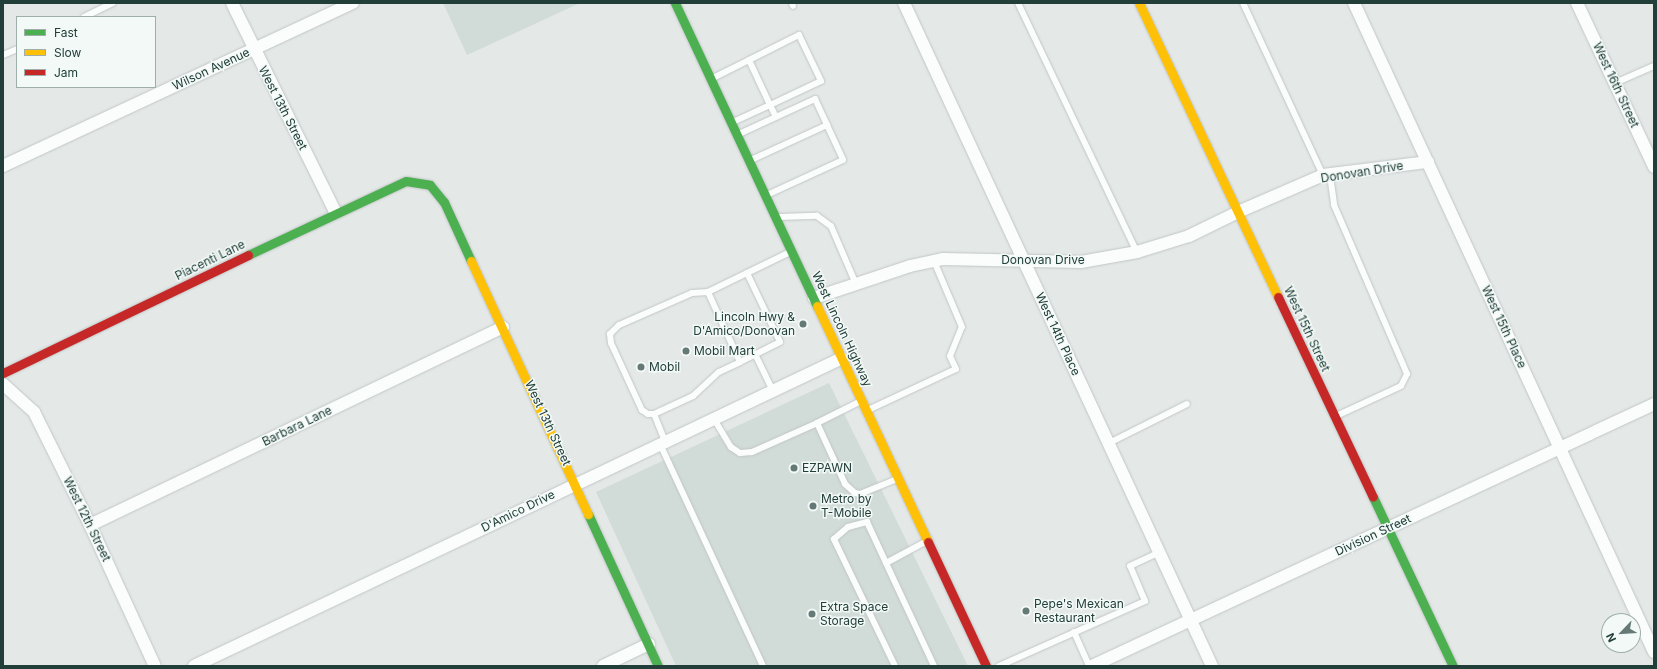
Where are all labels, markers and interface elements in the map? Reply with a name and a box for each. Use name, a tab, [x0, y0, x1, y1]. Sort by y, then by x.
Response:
legend	[16, 16, 156, 88]
text: Fast	[54, 25, 78, 40]
street label: West 16th Street	[1590, 40, 1642, 130]
text: Slow	[54, 45, 81, 60]
street label: Wilson Avenue	[170, 45, 252, 93]
street label: West 13th Street	[256, 64, 310, 152]
text: Jam	[54, 65, 78, 80]
street label: Donovan Drive	[1320, 158, 1404, 186]
street label: Piacenti Lane	[173, 237, 247, 283]
street label: Donovan Drive	[1001, 253, 1085, 267]
street label: West Lincoln Highway	[809, 269, 875, 389]
street label: West 15th Place	[1479, 283, 1529, 371]
street label: West 15th Street	[1281, 284, 1333, 374]
street label: West 14th Place	[1032, 290, 1084, 378]
place label: Lincoln Hwy & D'Amico/Donovan	[693, 310, 795, 338]
marker: Lincoln Hwy & D'Amico/Donovan	[798, 319, 808, 329]
place label: Mobil Mart	[694, 344, 755, 358]
marker: Mobil Mart	[681, 346, 691, 356]
place label: Mobil	[649, 360, 680, 374]
marker: Mobil	[636, 362, 646, 372]
street label: West 13th Street	[522, 378, 574, 468]
street label: Barbara Lane	[260, 403, 334, 449]
place label: EZPAWN	[802, 461, 852, 475]
marker: EZPAWN	[789, 463, 799, 473]
street label: West 12th Street	[60, 474, 114, 564]
street label: D'Amico Drive	[479, 487, 557, 535]
place label: Metro by T-Mobile	[821, 492, 872, 520]
marker: Metro by T-Mobile	[808, 501, 818, 511]
street label: Division Street	[1333, 511, 1413, 559]
place label: Pepe's Mexican Restaurant	[1034, 597, 1124, 625]
place label: Extra Space Storage	[820, 600, 888, 628]
marker: Pepe's Mexican Restaurant	[1021, 606, 1031, 616]
marker: Extra Space Storage	[807, 609, 817, 619]
north arrow	[1601, 613, 1641, 653]
text: N	[1603, 631, 1619, 644]

